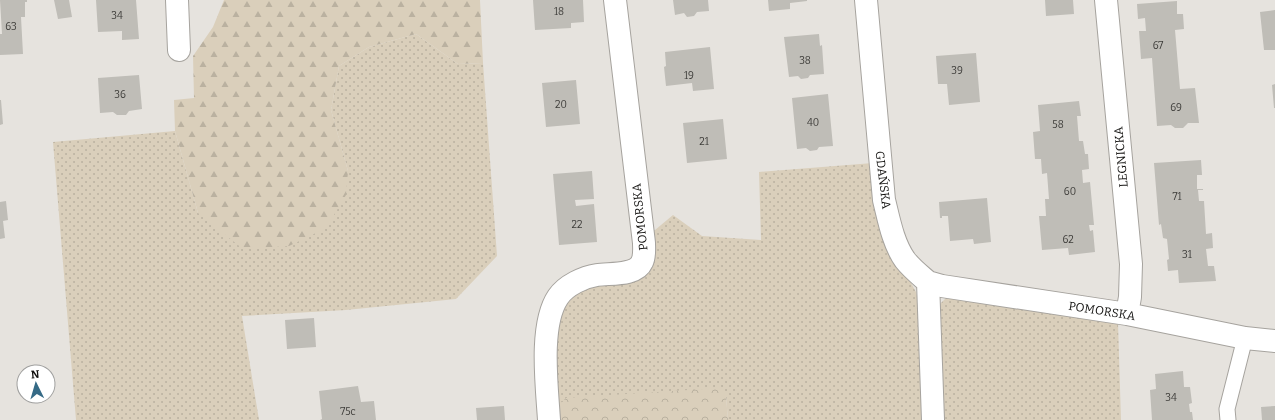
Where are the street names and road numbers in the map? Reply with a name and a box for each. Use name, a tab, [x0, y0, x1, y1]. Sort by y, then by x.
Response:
street label: LEGNICKA	[1111, 126, 1131, 188]
street label: GDAŃSKA	[872, 150, 895, 210]
street label: POMORSKA	[629, 182, 650, 251]
street label: POMORSKA	[1068, 299, 1137, 323]

